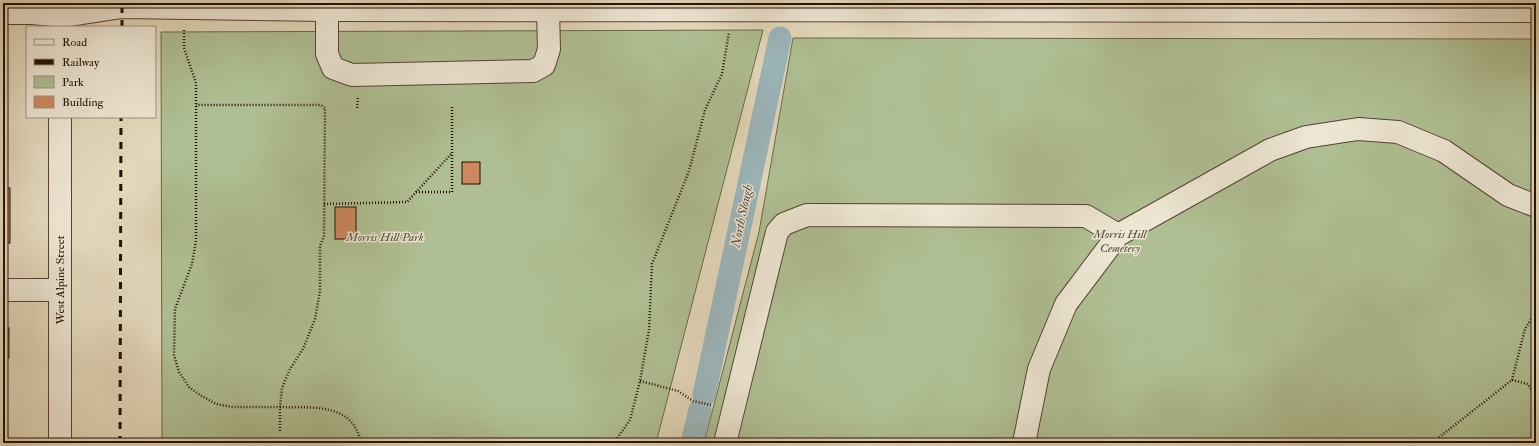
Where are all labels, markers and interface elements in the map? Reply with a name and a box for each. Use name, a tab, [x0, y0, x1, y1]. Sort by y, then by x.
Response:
legend	[26, 26, 156, 118]
text: Road	[62, 35, 87, 50]
text: Railway	[62, 55, 100, 70]
text: Park	[62, 75, 84, 90]
text: Building	[62, 95, 105, 110]
water label: North Slough	[727, 183, 756, 250]
park label: Morris Hill Cemetery	[1093, 227, 1148, 256]
park label: Morris Hill Park	[345, 230, 424, 245]
street label: West Alpine Street	[53, 235, 68, 326]

